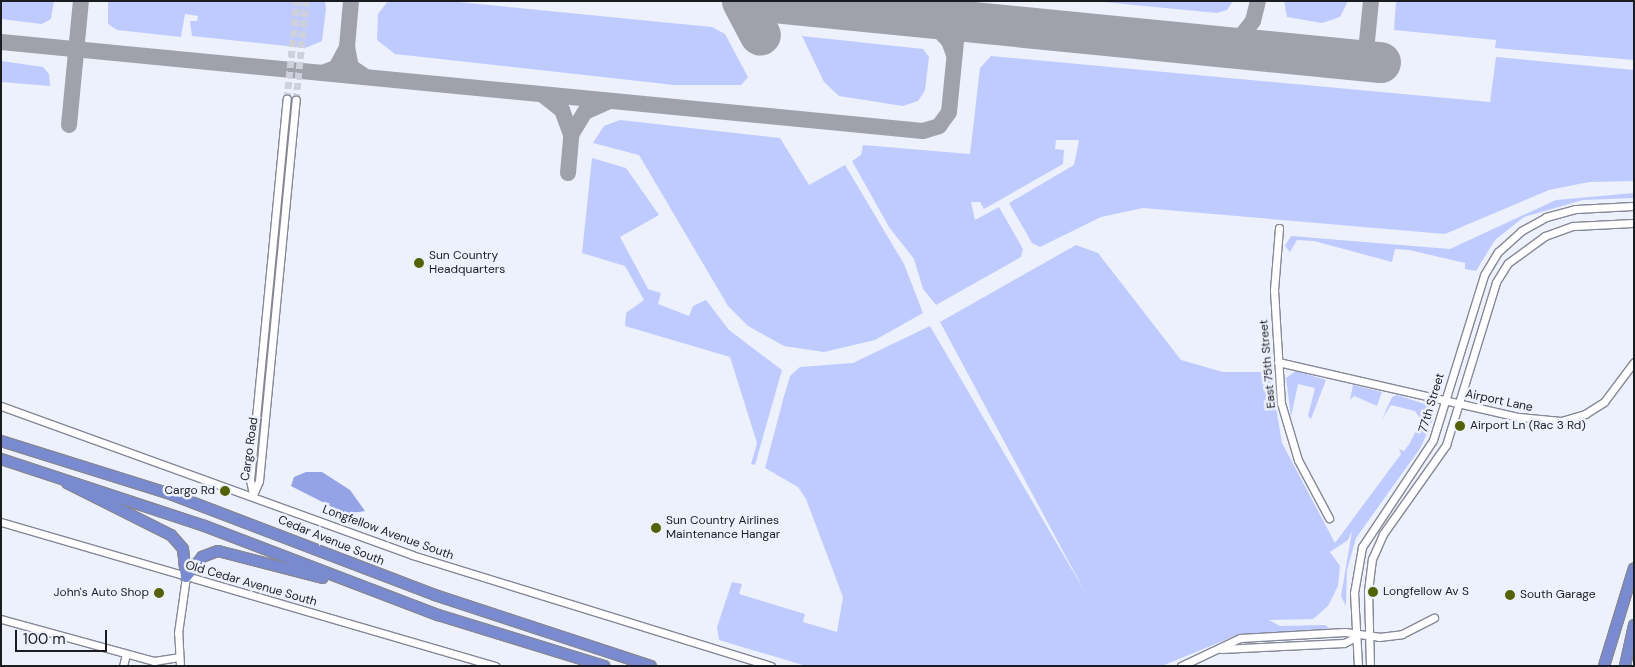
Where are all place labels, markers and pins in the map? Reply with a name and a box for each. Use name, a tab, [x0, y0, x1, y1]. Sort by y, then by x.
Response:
place label: Sun Country Headquarters	[429, 249, 505, 277]
marker: Sun Country Headquarters	[413, 257, 425, 269]
place label: Airport Ln (Rac 3 Rd)	[1470, 419, 1586, 433]
marker: Airport Ln (Rac 3 Rd)	[1454, 420, 1466, 432]
place label: Cargo Rd	[165, 484, 215, 498]
marker: Cargo Rd	[219, 485, 231, 497]
place label: Sun Country Airlines Maintenance Hangar	[666, 514, 780, 542]
marker: Sun Country Airlines Maintenance Hangar	[650, 522, 662, 534]
place label: Longfellow Av S	[1383, 585, 1469, 599]
place label: John's Auto Shop	[54, 586, 149, 600]
marker: Longfellow Av S	[1367, 586, 1379, 598]
marker: John's Auto Shop	[153, 587, 165, 599]
place label: South Garage	[1520, 588, 1596, 602]
marker: South Garage	[1504, 589, 1516, 601]

